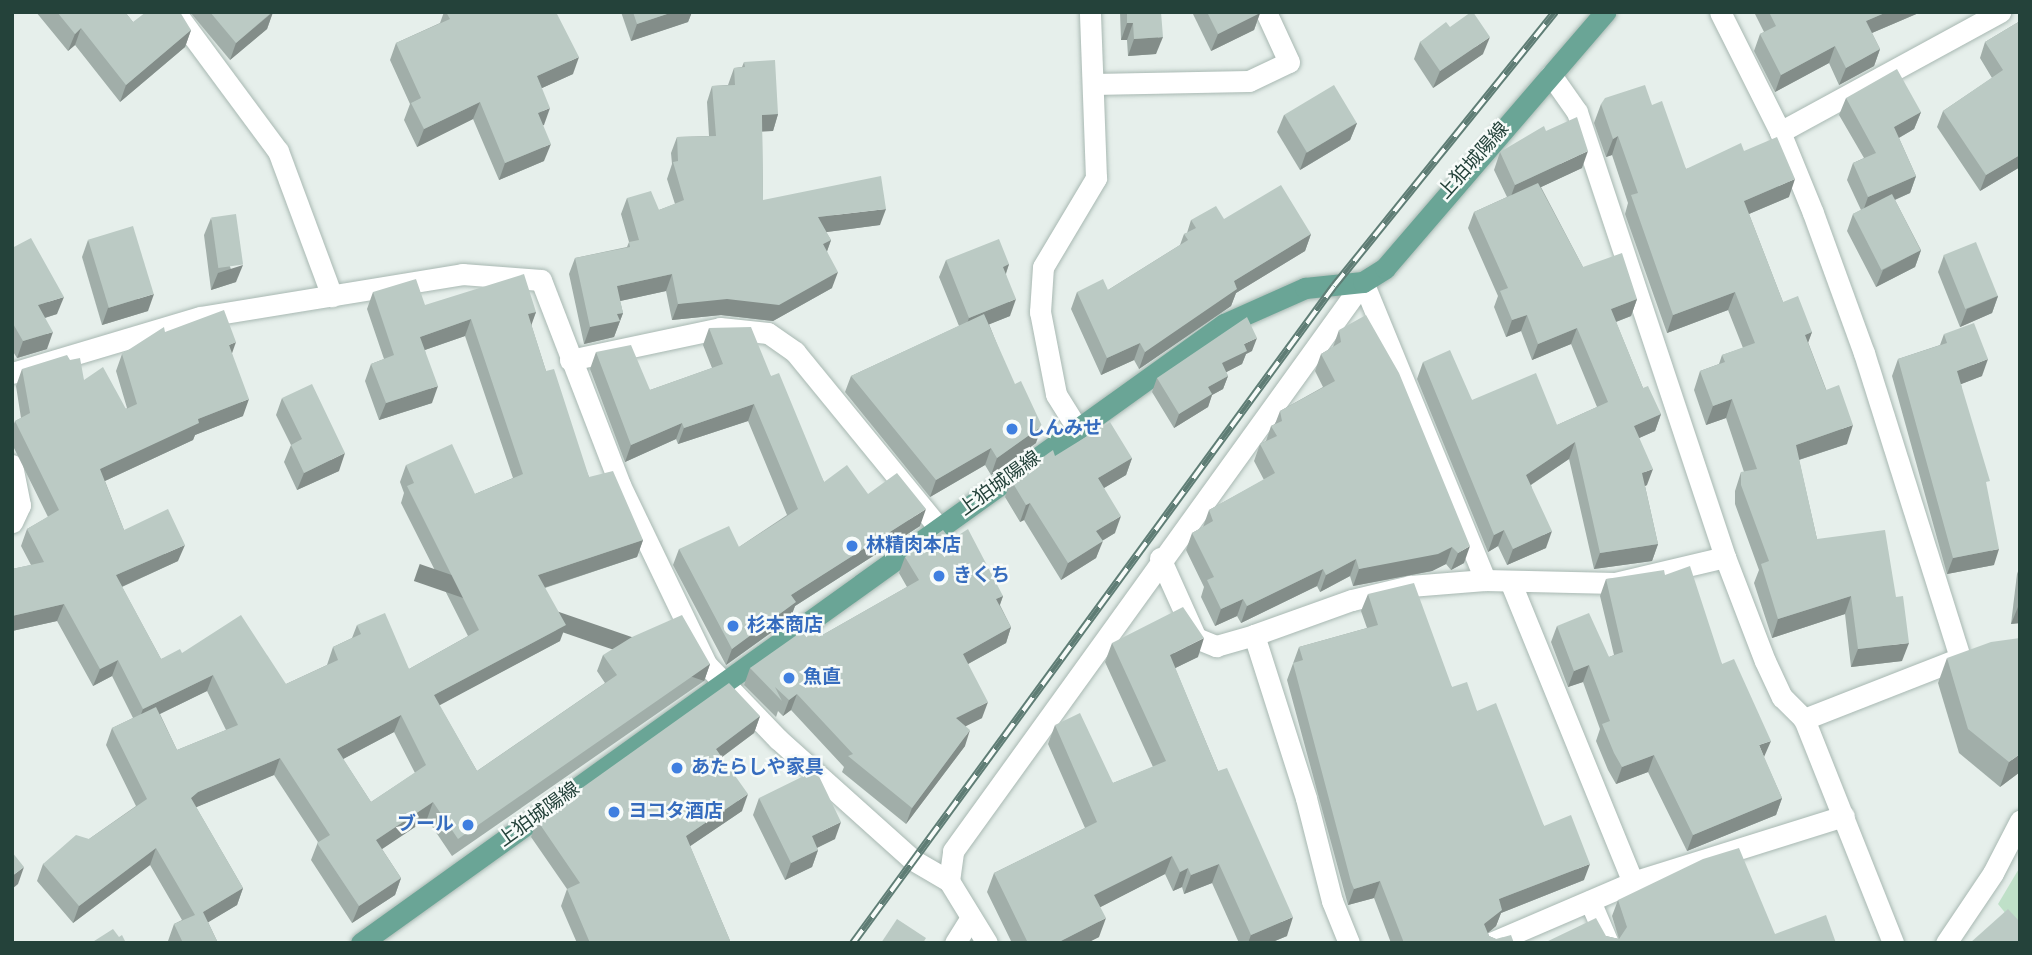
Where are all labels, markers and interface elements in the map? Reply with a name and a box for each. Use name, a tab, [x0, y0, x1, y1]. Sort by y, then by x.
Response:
street label: 上狛城陽線	[1434, 118, 1514, 204]
place label: しんみせ	[1026, 418, 1102, 440]
marker: しんみせ	[1004, 421, 1020, 437]
street label: 上狛城陽線	[955, 447, 1045, 521]
place label: 林精肉本店	[866, 535, 961, 557]
marker: 林精肉本店	[844, 538, 860, 554]
place label: きくち	[953, 565, 1010, 587]
marker: きくち	[931, 568, 947, 584]
place label: 杉本商店	[747, 615, 823, 637]
marker: 杉本商店	[725, 618, 741, 634]
place label: 魚直	[803, 667, 841, 689]
marker: 魚直	[781, 670, 797, 686]
place label: あたらしや家具	[691, 757, 824, 779]
marker: あたらしや家具	[669, 760, 685, 776]
street label: 上狛城陽線	[494, 778, 584, 852]
place label: ヨコタ酒店	[628, 801, 723, 823]
marker: ヨコタ酒店	[606, 804, 622, 820]
place label: ブール	[397, 814, 454, 836]
marker: ブール	[460, 817, 476, 833]

